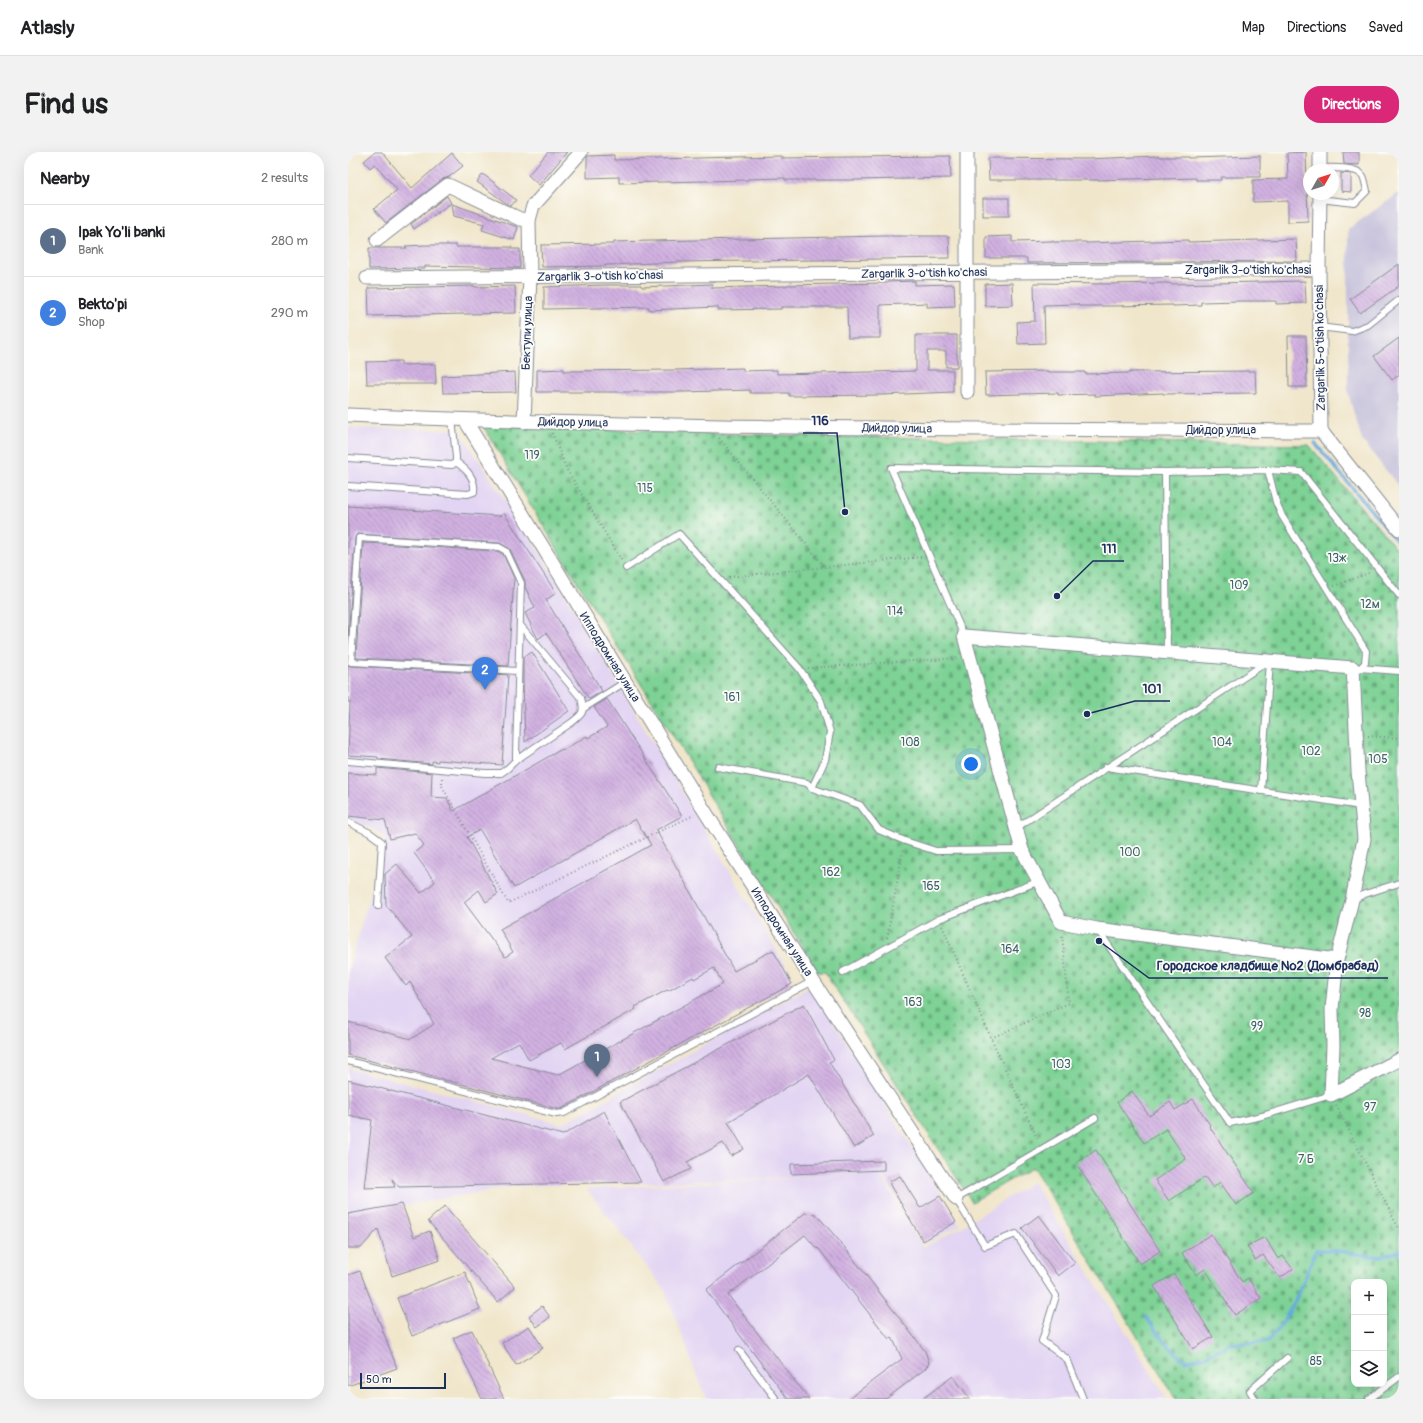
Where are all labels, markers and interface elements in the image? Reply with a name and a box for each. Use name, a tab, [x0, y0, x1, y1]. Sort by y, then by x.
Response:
text: Atlasly	[20, 16, 74, 40]
text: Map	[1242, 19, 1265, 36]
text: Directions	[1287, 19, 1346, 36]
text: Saved	[1368, 19, 1403, 36]
button: Directions	[1304, 86, 1399, 123]
text: Find us	[24, 87, 108, 122]
north arrow	[1303, 164, 1339, 200]
text: Nearby	[40, 168, 89, 189]
text: 2 results	[261, 170, 308, 186]
text: Ipak Yo'li banki	[78, 223, 165, 242]
text: 1	[50, 233, 56, 249]
text: 280 m	[271, 233, 308, 249]
text: Bank	[78, 242, 104, 258]
street label: Zargarlik 3-o'tish ko'chasi	[1185, 263, 1311, 278]
street label: Zargarlik 3-o'tish ko'chasi	[861, 265, 987, 282]
street label: Zargarlik 3-o'tish ko'chasi	[537, 268, 663, 285]
street label: Zargarlik 5-o'tish ko'chasi	[1312, 285, 1329, 411]
text: Bekto'pi	[78, 295, 127, 314]
street label: Бектупи улица	[519, 295, 536, 370]
text: 2	[49, 305, 57, 321]
text: 290 m	[271, 305, 308, 321]
text: Shop	[78, 314, 105, 330]
callout: 116	[803, 408, 837, 433]
text: 116	[811, 413, 829, 429]
street label: Дийдор улица	[537, 414, 609, 431]
street label: Дийдор улица	[861, 420, 933, 437]
street label: Дийдор улица	[1185, 423, 1256, 438]
park label: 119	[524, 448, 540, 463]
park label: 115	[637, 481, 653, 496]
callout: 111	[1093, 536, 1124, 561]
text: 111	[1101, 541, 1117, 557]
park label: 13ж	[1327, 551, 1347, 566]
park label: 109	[1229, 578, 1249, 593]
park label: 12м	[1360, 597, 1380, 612]
park label: 114	[887, 604, 903, 619]
street label: Ипподромная улица	[576, 610, 643, 705]
pin: 2	[472, 657, 498, 690]
callout: 101	[1135, 676, 1170, 701]
text: 101	[1142, 681, 1162, 697]
park label: 161	[724, 690, 740, 705]
park label: 108	[901, 735, 919, 750]
park label: 104	[1212, 735, 1232, 750]
park label: 102	[1301, 744, 1321, 759]
park label: 105	[1368, 752, 1388, 767]
your location	[961, 754, 981, 774]
park label: 100	[1119, 845, 1141, 860]
park label: 162	[822, 865, 840, 880]
park label: 165	[922, 879, 940, 894]
street label: Ипподромная улица	[747, 885, 816, 980]
park label: 164	[1001, 942, 1019, 957]
callout: Городское кладбище №2 (Домбрабад)	[1149, 953, 1388, 978]
text: Городское кладбище №2 (Домбрабад)	[1157, 958, 1379, 974]
park label: 163	[904, 995, 922, 1010]
park label: 98	[1359, 1006, 1371, 1021]
park label: 99	[1251, 1019, 1263, 1034]
pin: 1	[584, 1044, 610, 1077]
park label: 103	[1051, 1057, 1071, 1072]
park label: 97	[1364, 1100, 1377, 1115]
park label: 7 Б	[1298, 1152, 1314, 1167]
map controls	[1351, 1279, 1387, 1387]
button: +	[1351, 1279, 1387, 1315]
button: −	[1351, 1315, 1387, 1351]
button: layers	[1351, 1351, 1387, 1387]
park label: 85	[1310, 1354, 1322, 1369]
scale bar	[360, 1371, 446, 1390]
text: 50 m	[366, 1373, 392, 1386]

